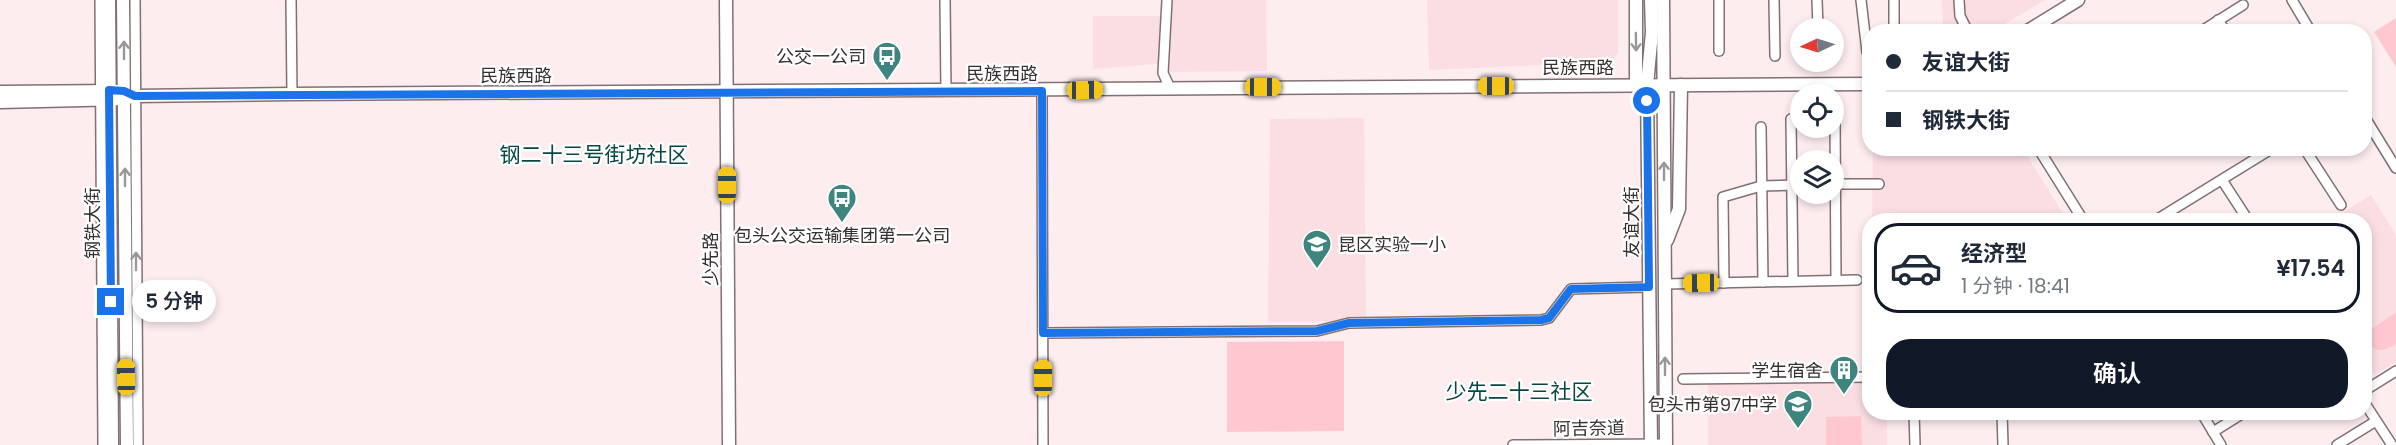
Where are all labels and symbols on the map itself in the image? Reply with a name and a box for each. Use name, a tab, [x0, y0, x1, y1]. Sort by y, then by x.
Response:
north arrow	[1790, 18, 1844, 72]
one-way arrow	[1630, 32, 1642, 52]
one-way arrow	[118, 40, 130, 60]
bus stop icon: 公交一公司	[871, 40, 903, 82]
place label: 公交一公司	[776, 44, 866, 69]
street label: 民族西路	[1542, 55, 1614, 80]
street label: 民族西路	[966, 61, 1038, 86]
street label: 民族西路	[480, 63, 552, 88]
car	[1478, 77, 1514, 95]
car	[1245, 78, 1281, 96]
car	[1067, 81, 1103, 99]
route start	[1633, 87, 1660, 114]
district label: 钢二十三号街坊社区	[500, 140, 689, 169]
one-way arrow	[1658, 161, 1670, 181]
one-way arrow	[119, 167, 130, 187]
car	[718, 167, 736, 203]
bus stop icon: 包头公交运输集团第一公司	[826, 182, 858, 224]
street label: 友谊大街	[1619, 186, 1644, 258]
street label: 钢铁大街	[80, 187, 105, 259]
place label: 包头公交运输集团第一公司	[734, 223, 950, 248]
school or university icon: 昆区实验一小	[1301, 228, 1333, 270]
street label: 少先路	[698, 232, 723, 286]
place label: 昆区实验一小	[1338, 232, 1446, 257]
one-way arrow	[130, 251, 142, 271]
car	[1683, 274, 1719, 292]
callout: 5 分钟	[132, 281, 216, 323]
route end	[97, 288, 124, 315]
building icon: 学生宿舍	[1828, 354, 1860, 396]
one-way arrow	[1660, 356, 1671, 376]
place label: 学生宿舍	[1751, 358, 1823, 383]
car	[117, 359, 135, 395]
car	[1034, 360, 1052, 396]
district label: 少先二十三社区	[1446, 377, 1593, 406]
school or university icon: 包头市第97中学	[1782, 388, 1814, 430]
place label: 包头市第97中学	[1648, 392, 1777, 417]
street label: 阿吉奈道	[1553, 415, 1625, 441]

